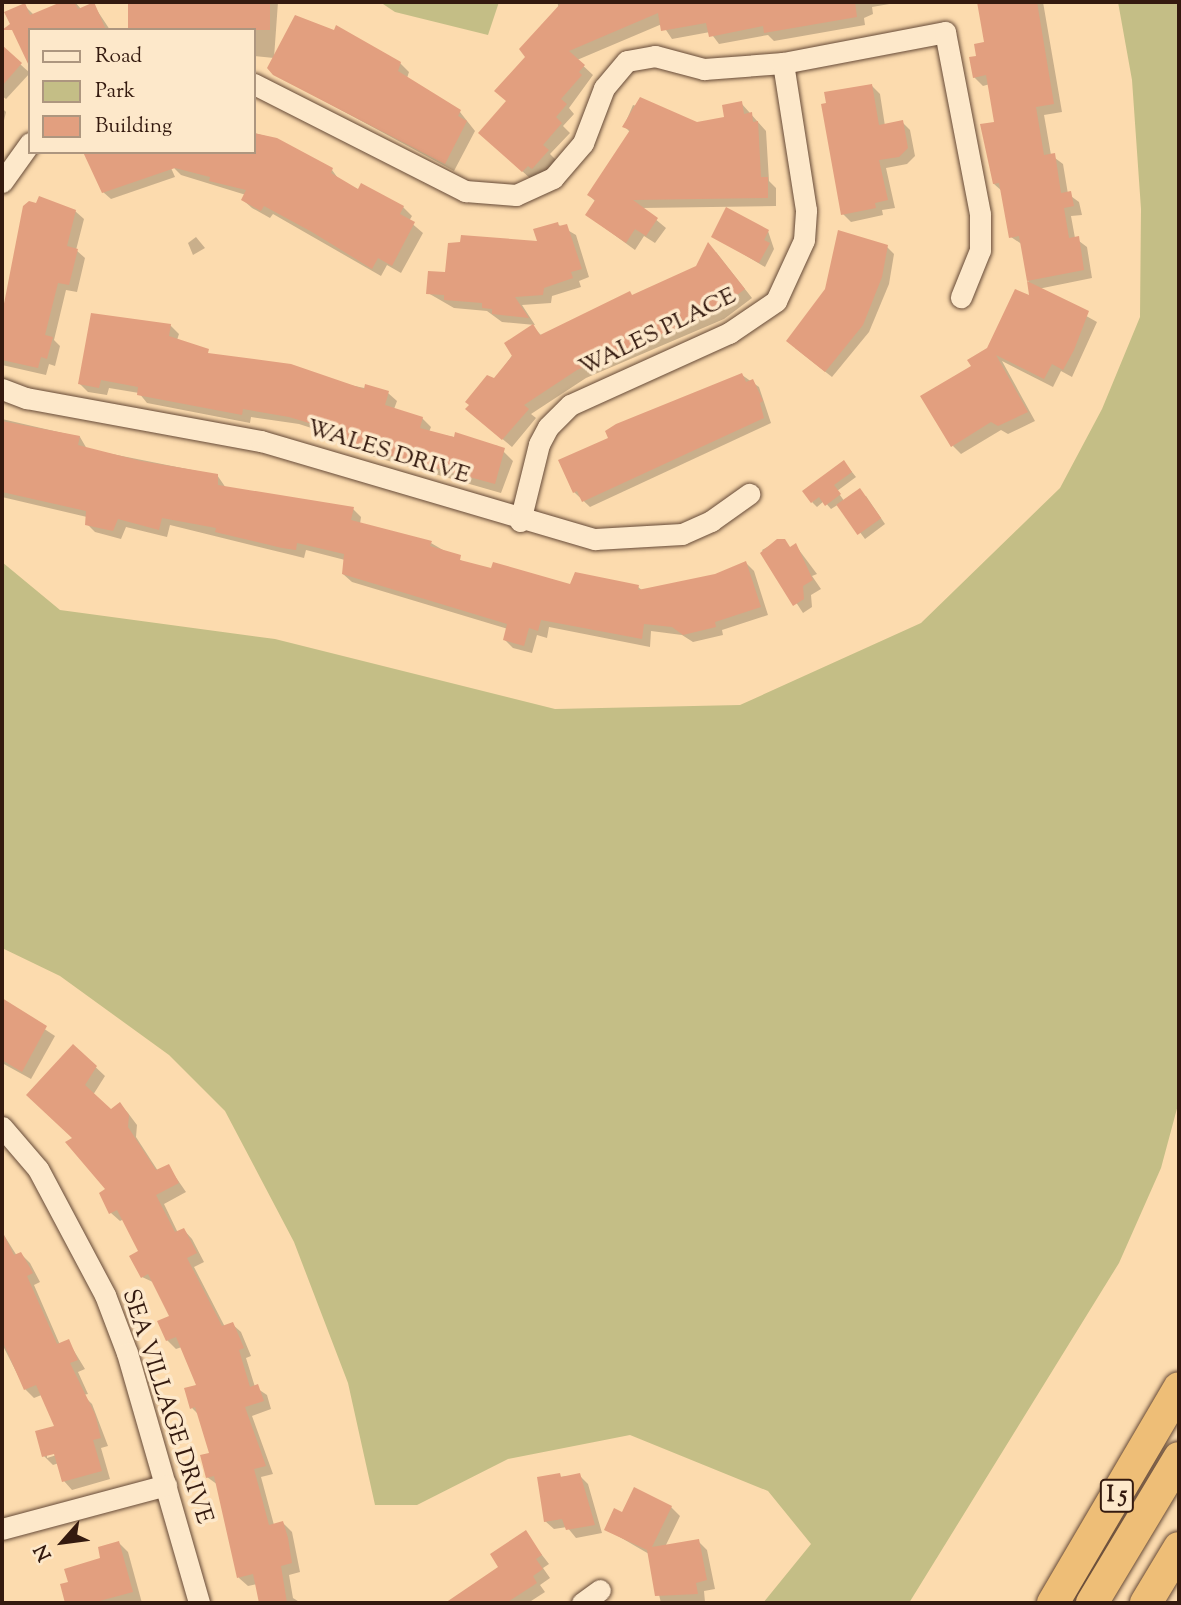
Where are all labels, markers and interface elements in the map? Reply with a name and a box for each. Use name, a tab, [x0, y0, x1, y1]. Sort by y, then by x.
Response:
legend	[28, 28, 256, 154]
text: Road	[95, 42, 142, 72]
text: Park	[95, 77, 135, 107]
text: Building	[95, 112, 172, 142]
street label: WALES PLACE	[575, 283, 741, 383]
street label: WALES DRIVE	[303, 415, 473, 491]
street label: SEA VILLAGE DRIVE	[114, 1286, 218, 1528]
road number: I 5	[1100, 1476, 1134, 1516]
north arrow	[28, 1507, 98, 1577]
text: N	[29, 1539, 60, 1565]

